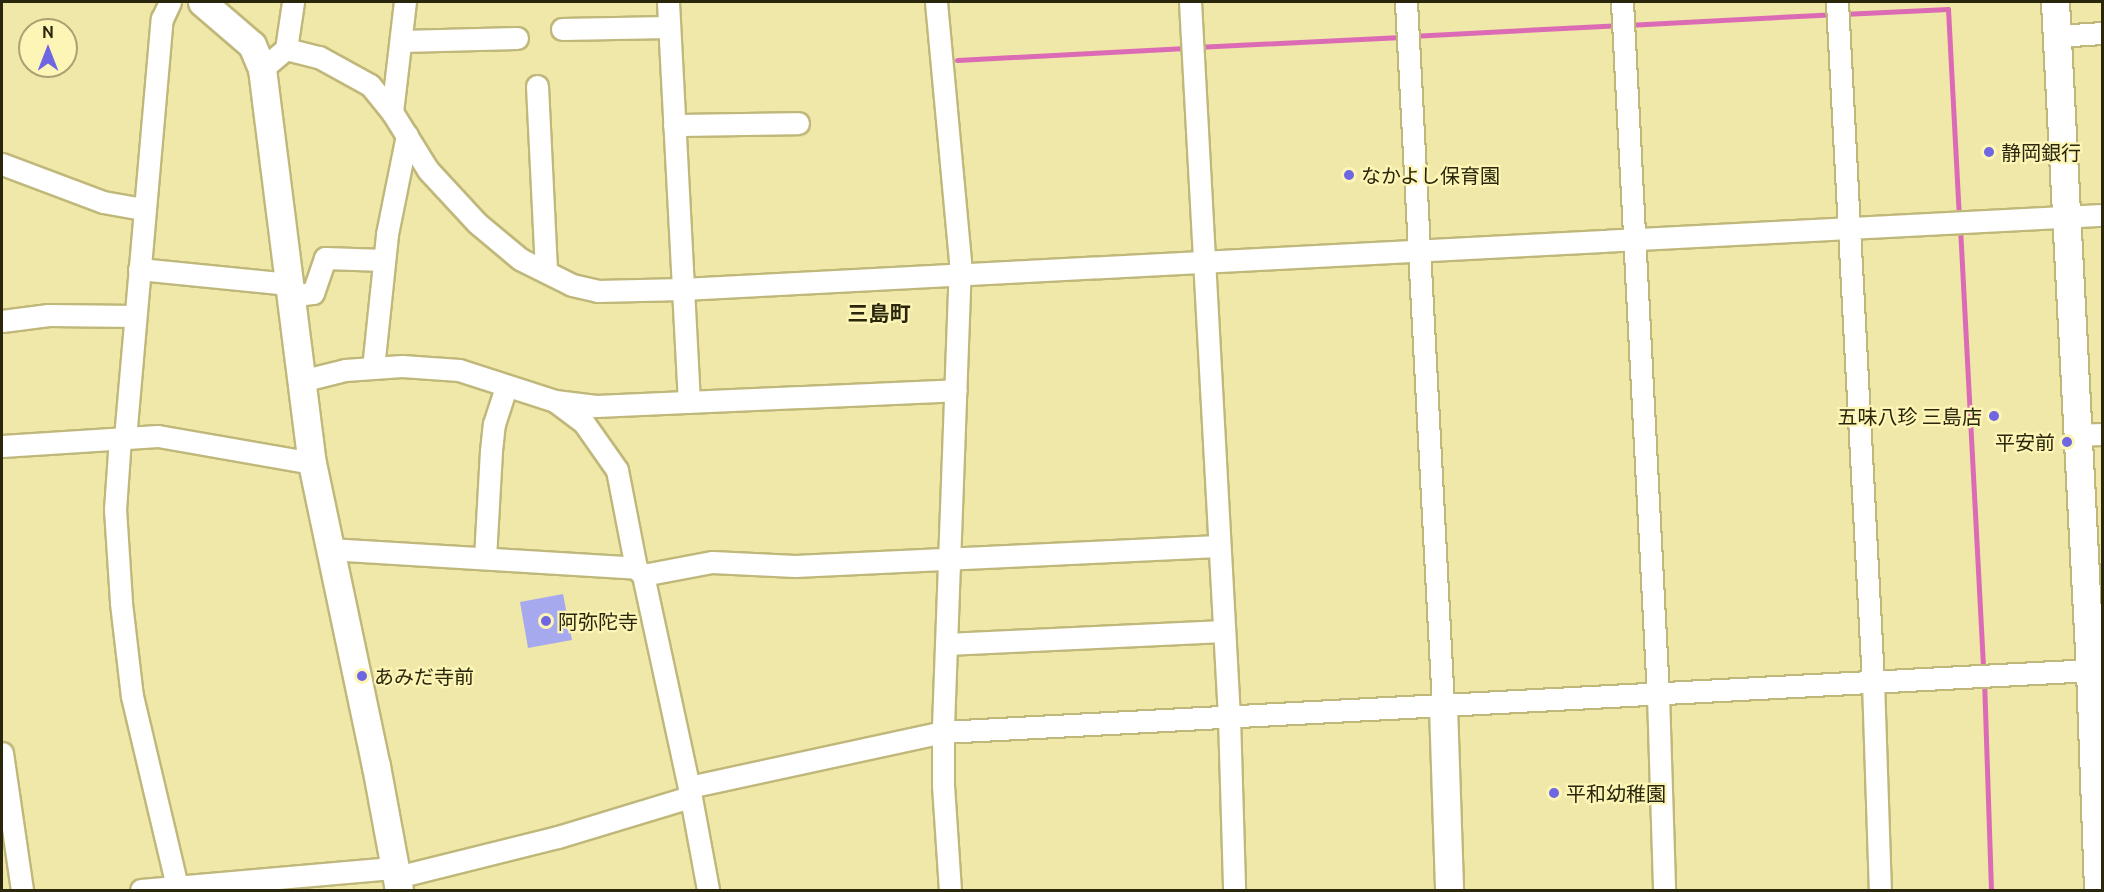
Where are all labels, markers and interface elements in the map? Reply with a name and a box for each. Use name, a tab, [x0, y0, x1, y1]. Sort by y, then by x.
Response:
north arrow	[18, 18, 78, 78]
text: N	[42, 23, 54, 41]
place label: 静岡銀行	[2001, 140, 2081, 164]
marker: 静岡銀行	[1982, 145, 1996, 159]
place label: なかよし保育園	[1361, 163, 1501, 187]
marker: なかよし保育園	[1342, 168, 1356, 182]
district label: 三島町	[848, 300, 910, 326]
place label: 五味八珍 三島店	[1837, 404, 1982, 428]
marker: 五味八珍 三島店	[1987, 409, 2001, 423]
place label: 平安前	[1995, 430, 2055, 454]
marker: 平安前	[2060, 435, 2074, 449]
place label: 阿弥陀寺	[558, 609, 638, 633]
marker: 阿弥陀寺	[539, 614, 553, 628]
place label: あみだ寺前	[374, 664, 474, 688]
marker: あみだ寺前	[355, 669, 369, 683]
place label: 平和幼稚園	[1566, 781, 1666, 805]
marker: 平和幼稚園	[1547, 786, 1561, 800]

